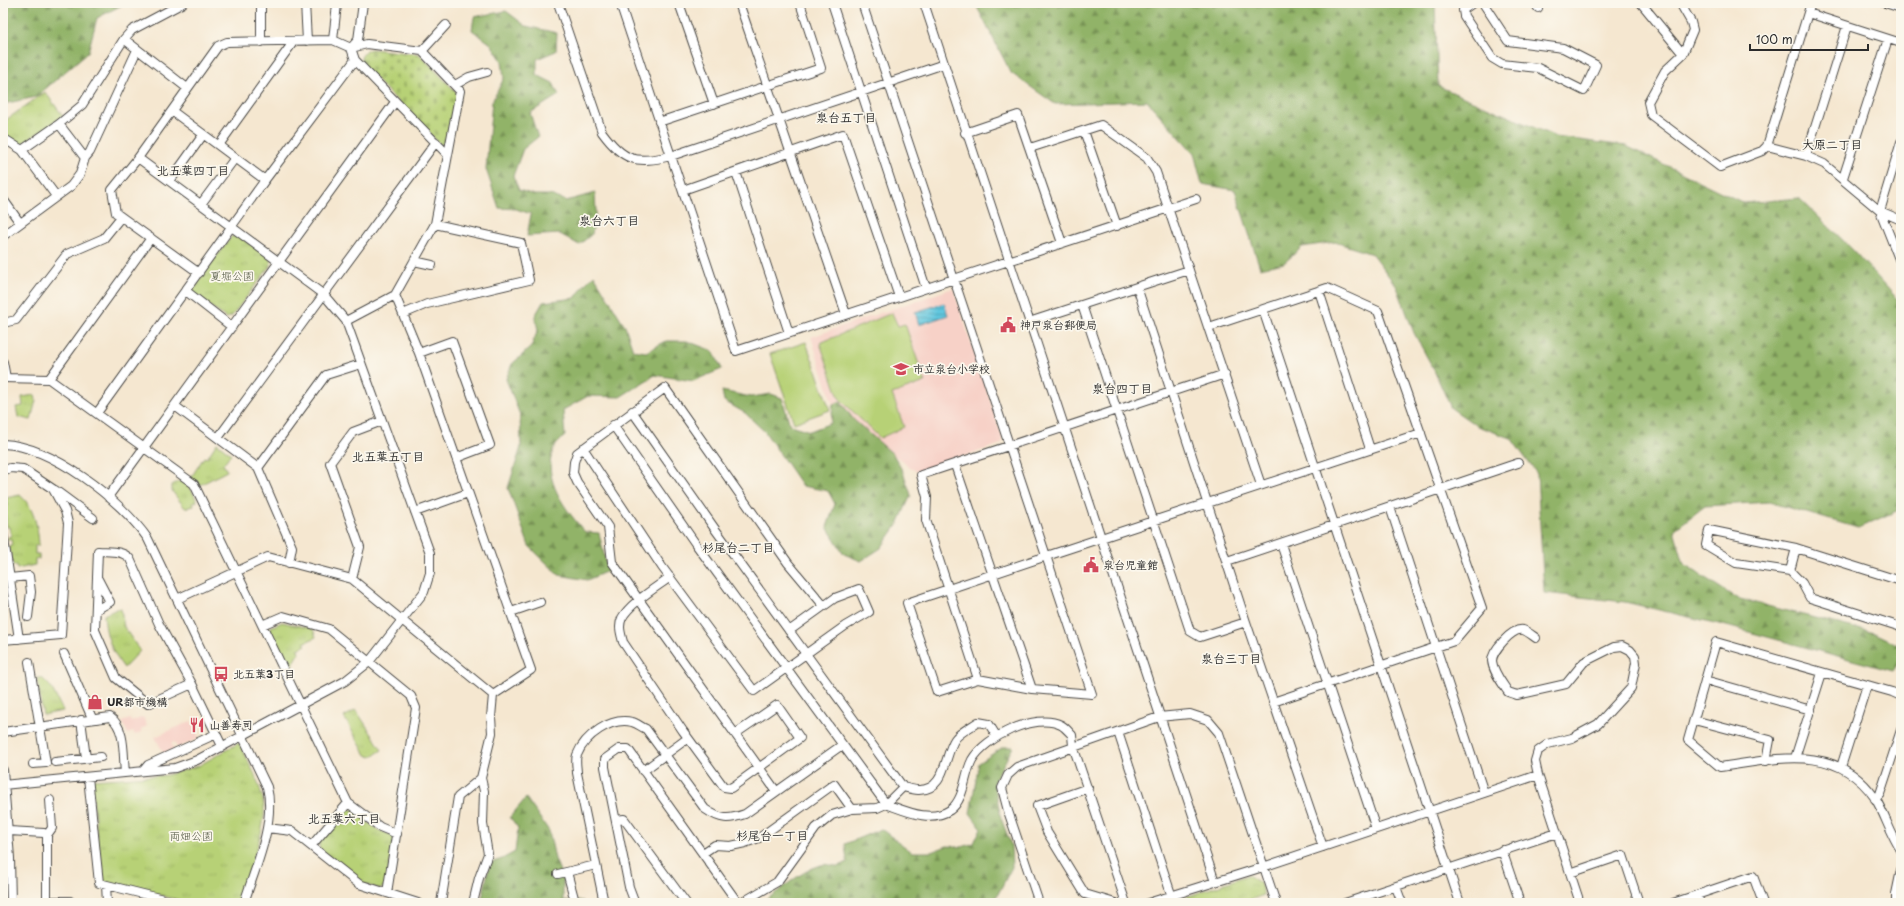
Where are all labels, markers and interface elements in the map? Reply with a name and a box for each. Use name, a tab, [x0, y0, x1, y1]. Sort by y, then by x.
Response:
scale bar	[1750, 26, 1868, 52]
text: 100 m	[1756, 30, 1793, 48]
district label: 泉台五丁目	[816, 108, 876, 126]
district label: 大原二丁目	[1802, 135, 1862, 153]
district label: 北五葉四丁目	[157, 161, 229, 179]
district label: 泉台六丁目	[579, 211, 639, 229]
park label: 夏堀公園	[210, 267, 254, 284]
public building icon: 神戸泉台郵便局	[999, 316, 1017, 334]
place label: 神戸泉台郵便局	[1020, 316, 1097, 333]
school or university icon: 市立泉台小学校	[892, 360, 910, 378]
place label: 市立泉台小学校	[913, 360, 990, 377]
district label: 泉台四丁目	[1092, 379, 1152, 397]
district label: 北五葉五丁目	[352, 447, 424, 465]
district label: 杉尾台二丁目	[702, 538, 774, 556]
public building icon: 泉台児童館	[1082, 556, 1100, 574]
place label: 泉台児童館	[1103, 556, 1158, 573]
district label: 泉台三丁目	[1201, 649, 1261, 667]
bus stop icon: 北五葉3丁目	[212, 665, 230, 683]
place label: 北五葉3丁目	[233, 665, 295, 682]
shop icon: UR都市機構	[86, 693, 104, 711]
place label: UR都市機構	[107, 693, 167, 710]
restaurant icon: 山善寿司	[188, 716, 206, 734]
place label: 山善寿司	[209, 716, 253, 733]
district label: 北五葉六丁目	[308, 809, 380, 827]
district label: 杉尾台一丁目	[736, 826, 808, 844]
park label: 両畑公園	[169, 827, 213, 844]

